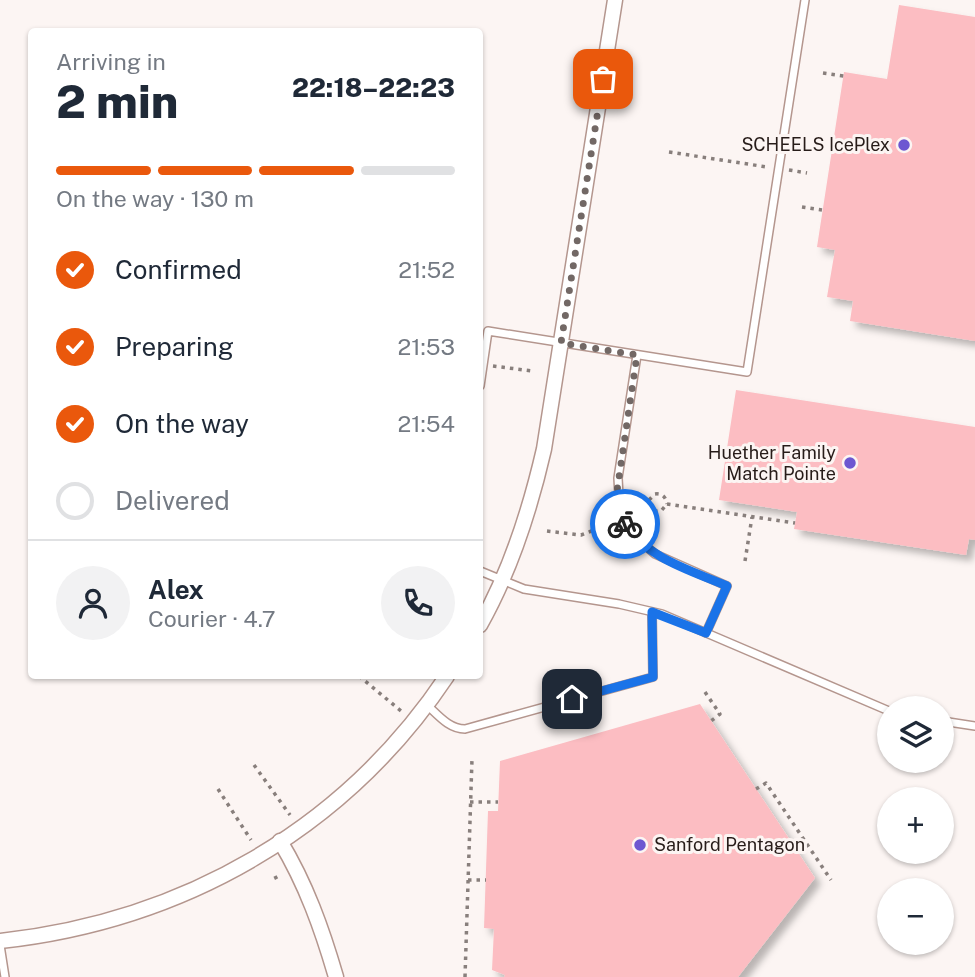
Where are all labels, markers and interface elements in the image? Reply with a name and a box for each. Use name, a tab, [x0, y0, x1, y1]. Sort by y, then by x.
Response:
text: Arriving in	[56, 48, 166, 75]
pin	[573, 49, 633, 109]
icon: bag	[584, 60, 622, 98]
text: 22:18–22:23	[292, 72, 455, 103]
text: 2 min	[56, 74, 178, 128]
place label: SCHEELS IcePlex	[741, 134, 890, 155]
marker: SCHEELS IcePlex	[896, 137, 912, 153]
text: On the way · 130 m	[56, 185, 254, 212]
icon: check	[56, 251, 94, 289]
text: Confirmed	[115, 254, 242, 285]
text: 21:52	[398, 256, 455, 283]
icon: check	[56, 328, 94, 366]
text: Preparing	[115, 331, 234, 362]
text: 21:53	[398, 333, 455, 360]
icon: check	[56, 405, 94, 443]
text: On the way	[115, 408, 249, 439]
text: 21:54	[398, 410, 455, 437]
place label: Huether Family Match Pointe	[708, 442, 836, 484]
marker: Huether Family Match Pointe	[842, 455, 858, 471]
text: Delivered	[115, 485, 230, 516]
courier	[590, 489, 660, 559]
icon: bike	[606, 505, 644, 543]
button: person	[56, 566, 130, 640]
button: phone	[381, 566, 455, 640]
text: Alex	[148, 574, 204, 605]
text: Courier · 4.7	[148, 605, 276, 632]
pin	[542, 669, 602, 729]
icon: home	[553, 680, 591, 718]
map controls	[877, 696, 954, 955]
button: layers	[877, 696, 954, 773]
button: +	[877, 787, 954, 864]
place label: Sanford Pentagon	[654, 834, 805, 855]
marker: Sanford Pentagon	[632, 837, 648, 853]
button: −	[877, 878, 954, 955]

